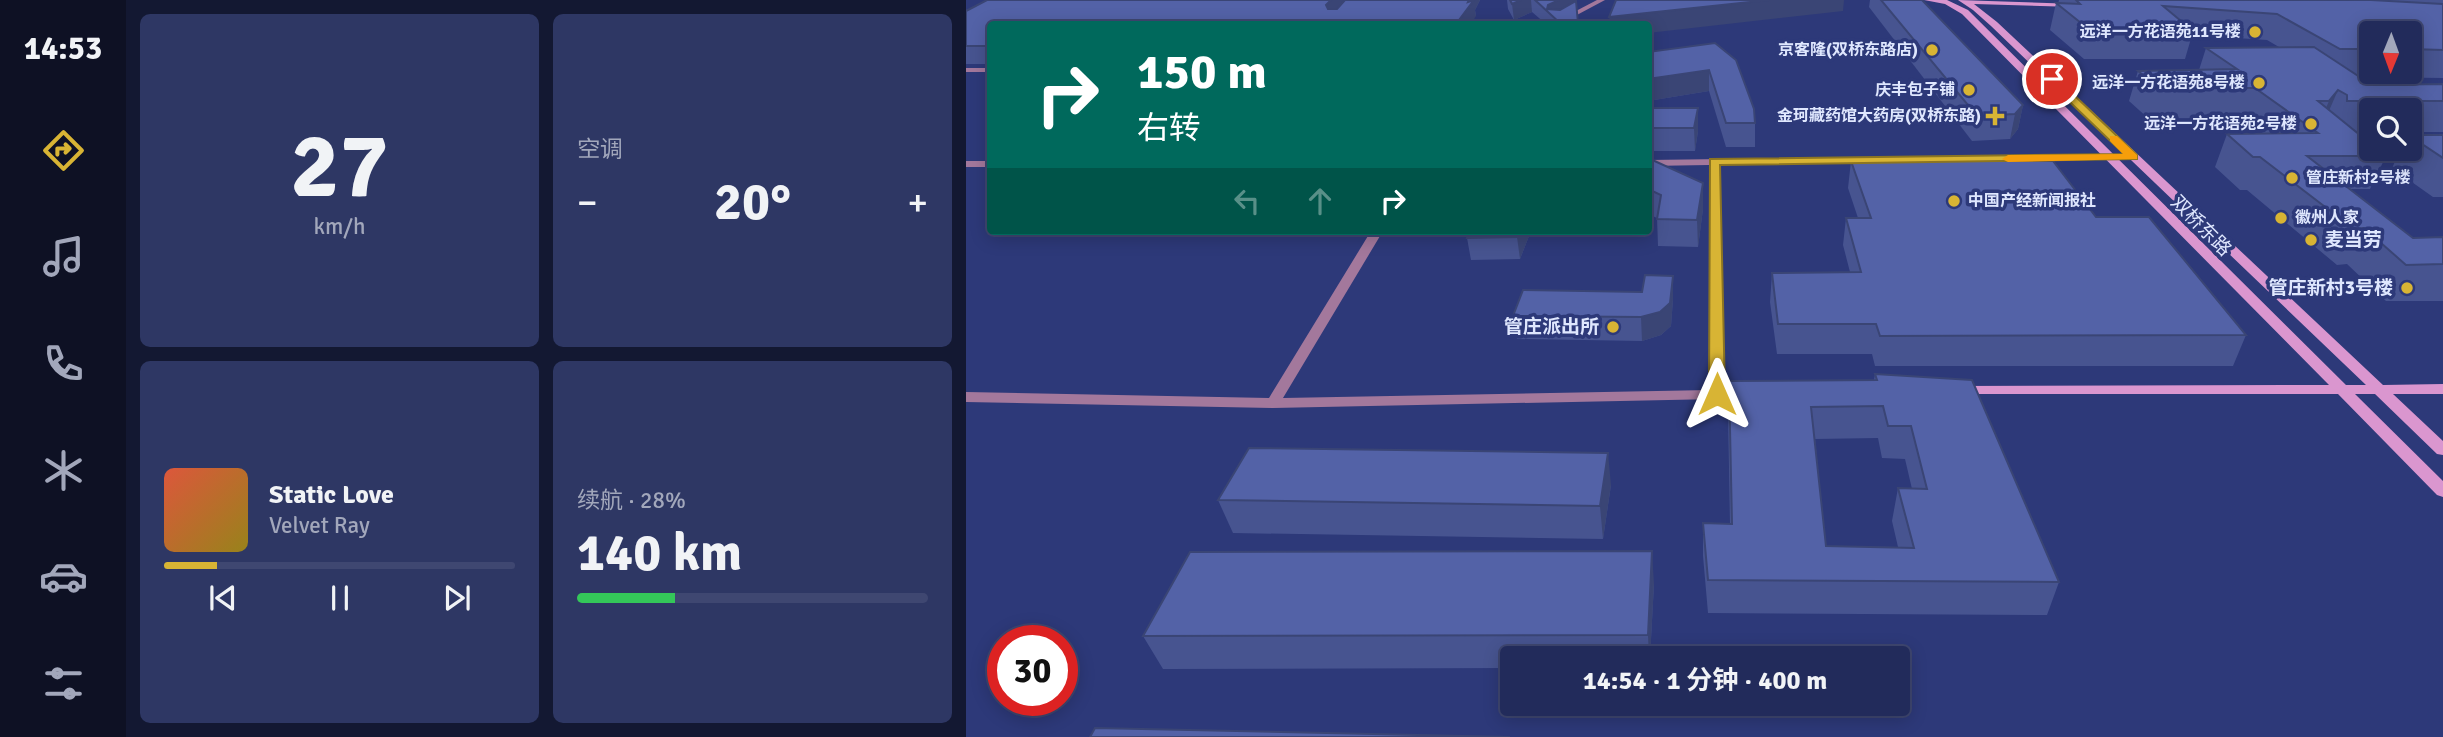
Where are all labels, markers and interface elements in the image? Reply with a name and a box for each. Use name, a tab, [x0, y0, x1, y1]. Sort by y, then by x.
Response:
north arrow	[2359, 21, 2422, 84]
map controls	[2359, 21, 2422, 161]
place label: 远洋一方花语苑11号楼	[2080, 22, 2241, 42]
marker: 远洋一方花语苑11号楼	[2247, 24, 2263, 40]
text: 14:53	[24, 29, 102, 68]
place label: 京客隆(双桥东路店)	[1778, 40, 1918, 60]
text: 150 m	[1137, 42, 1267, 102]
marker: 京客隆(双桥东路店)	[1924, 42, 1940, 58]
icon: right	[1022, 49, 1113, 140]
pin	[2022, 49, 2082, 109]
icon: arrive	[2033, 60, 2071, 98]
place label: 远洋一方花语苑8号楼	[2092, 73, 2245, 93]
marker: 远洋一方花语苑8号楼	[2251, 75, 2267, 91]
place label: 庆丰包子铺	[1875, 80, 1955, 100]
marker: 庆丰包子铺	[1961, 82, 1977, 98]
button: search	[2359, 98, 2422, 161]
place label: 金珂藏药馆大药房(双桥东路)	[1777, 106, 1981, 126]
marker: 金珂藏药馆大药房(双桥东路)	[1987, 108, 2003, 124]
text: 右转	[1137, 109, 1201, 148]
text: 27	[290, 110, 389, 223]
place label: 远洋一方花语苑2号楼	[2144, 114, 2297, 134]
marker: 远洋一方花语苑2号楼	[2303, 116, 2319, 132]
icon: directions	[39, 126, 88, 175]
text: 空调	[577, 135, 623, 164]
place label: 管庄新村2号楼	[2306, 168, 2411, 188]
text: 20°	[714, 170, 791, 234]
marker: 管庄新村2号楼	[2284, 170, 2300, 186]
text: −	[577, 179, 598, 226]
text: +	[907, 179, 928, 226]
icon: left	[1228, 182, 1266, 220]
icon: ahead	[1301, 182, 1339, 220]
icon: right	[1374, 182, 1412, 220]
place label: 中国产经新闻报社	[1968, 191, 2096, 211]
street label: 双桥东路	[2166, 191, 2236, 261]
marker: 中国产经新闻报社	[1946, 193, 1962, 209]
place label: 徽州人家	[2295, 208, 2359, 228]
marker: 徽州人家	[2273, 210, 2289, 226]
text: km/h	[313, 212, 366, 241]
place label: 麦当劳	[2325, 228, 2382, 252]
icon: music	[39, 232, 88, 281]
marker: 麦当劳	[2303, 232, 2319, 248]
place label: 管庄新村3号楼	[2269, 276, 2393, 300]
marker: 管庄新村3号楼	[2399, 280, 2415, 296]
place label: 管庄派出所	[1504, 315, 1599, 339]
marker: 管庄派出所	[1605, 319, 1621, 335]
icon: phone	[39, 339, 88, 388]
position arrow	[1680, 357, 1754, 431]
icon: climate	[39, 446, 88, 495]
text: Static Love	[269, 479, 394, 511]
text: 续航 · 28%	[577, 486, 686, 515]
text: Velvet Ray	[269, 511, 370, 540]
text: 140 km	[577, 521, 742, 585]
icon: car	[39, 552, 88, 601]
icon: previous	[204, 579, 242, 617]
icon: pause	[321, 579, 359, 617]
icon: next	[438, 579, 476, 617]
speed limit sign: 30	[987, 625, 1078, 716]
icon: filters	[39, 659, 88, 708]
text: 14:54 · 1 分钟 · 400 m	[1583, 665, 1827, 697]

